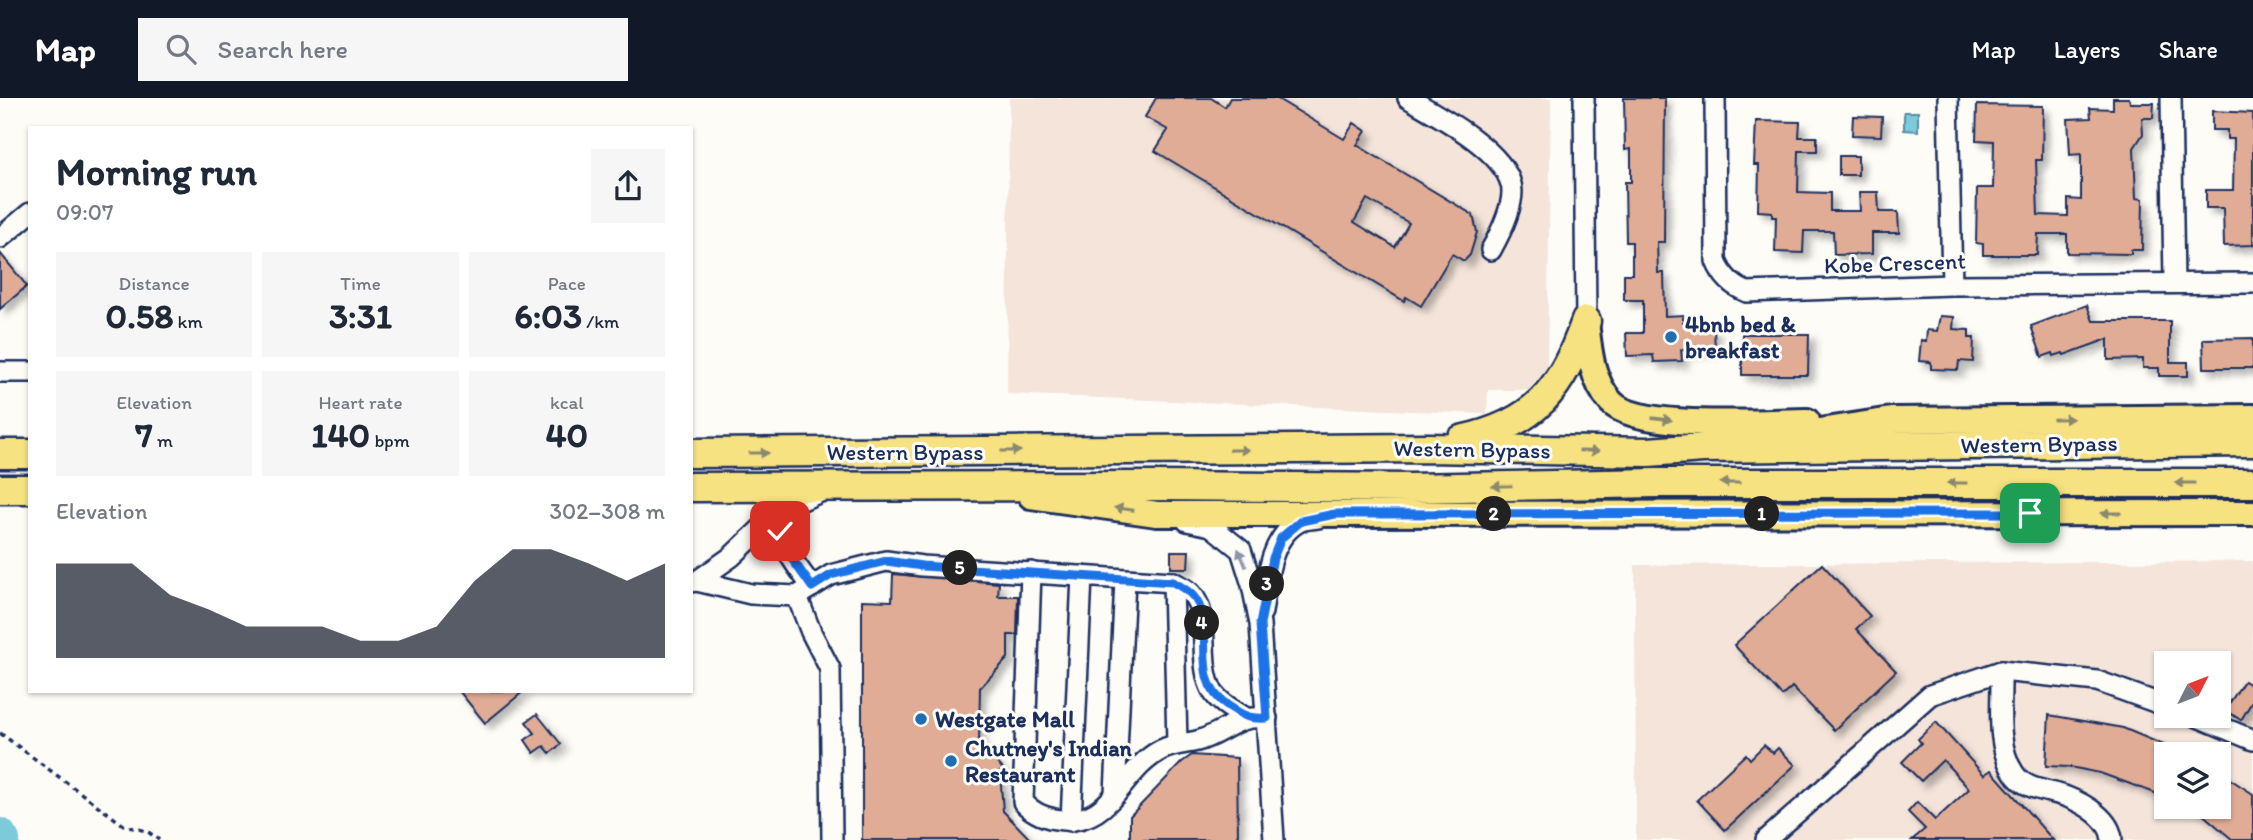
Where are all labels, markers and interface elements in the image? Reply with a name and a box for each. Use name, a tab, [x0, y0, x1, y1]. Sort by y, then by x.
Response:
search box	[138, 18, 628, 81]
text: Map	[35, 30, 96, 69]
icon: search	[162, 30, 200, 68]
text: Search here	[218, 33, 348, 65]
text: Map	[1972, 35, 2016, 64]
text: Layers	[2054, 35, 2121, 64]
text: Share	[2159, 35, 2218, 64]
text: Morning run	[56, 149, 257, 195]
button: share	[591, 149, 665, 223]
text: 09:07	[56, 198, 113, 226]
street label: Kobe Crescent	[1824, 247, 1967, 279]
text: Distance	[119, 272, 190, 295]
text: Time	[340, 272, 381, 295]
text: Pace	[548, 272, 586, 295]
text: 0.58	[106, 295, 173, 337]
text: 3:31	[329, 295, 392, 337]
text: 6:03	[514, 295, 582, 337]
text: km	[173, 310, 203, 333]
text: /km	[582, 310, 619, 333]
place label: 4bnb bed & breakfast	[1685, 310, 1796, 364]
marker: 4bnb bed & breakfast	[1663, 329, 1679, 345]
text: Elevation	[116, 391, 192, 414]
text: Heart rate	[318, 391, 403, 414]
text: kcal	[550, 391, 584, 414]
one-way arrow	[2052, 413, 2074, 425]
text: 7	[135, 414, 153, 456]
text: 140	[311, 414, 370, 456]
text: 40	[546, 414, 588, 456]
one-way arrow	[1651, 414, 1673, 425]
text: m	[153, 429, 173, 452]
text: bpm	[370, 429, 410, 452]
street label: Western Bypass	[1960, 429, 2118, 459]
street label: Western Bypass	[1393, 434, 1551, 464]
street label: Western Bypass	[826, 438, 984, 466]
one-way arrow	[1228, 444, 1250, 456]
one-way arrow	[1001, 445, 1023, 457]
one-way arrow	[1578, 445, 1600, 456]
one-way arrow	[749, 447, 771, 459]
one-way arrow	[1719, 477, 1741, 489]
one-way arrow	[1946, 477, 1968, 489]
one-way arrow	[2174, 477, 2196, 489]
one-way arrow	[1491, 481, 1513, 492]
pin	[2000, 483, 2060, 543]
icon: arrive	[2011, 494, 2049, 532]
pin: 2	[1476, 496, 1512, 532]
pin: 1	[1744, 496, 1780, 532]
text: Elevation	[56, 497, 147, 525]
text: 302–308 m	[550, 497, 665, 525]
pin	[750, 501, 810, 561]
text: 2	[1489, 502, 1499, 525]
text: 1	[1757, 502, 1766, 525]
one-way arrow	[1113, 503, 1135, 514]
one-way arrow	[2100, 507, 2122, 519]
icon: check	[761, 512, 799, 550]
one-way arrow	[1237, 547, 1248, 568]
pin: 5	[942, 550, 978, 586]
text: 5	[955, 556, 964, 579]
pin: 3	[1250, 566, 1284, 602]
text: 3	[1261, 572, 1272, 595]
pin: 4	[1184, 606, 1220, 640]
text: 4	[1196, 611, 1207, 634]
north arrow	[2154, 651, 2231, 728]
map controls	[2154, 651, 2231, 819]
place label: Westgate Mall	[935, 705, 1075, 733]
marker: Westgate Mall	[913, 711, 929, 727]
place label: Chutney's Indian Restaurant	[965, 734, 1132, 788]
button: layers	[2154, 742, 2231, 819]
marker: Chutney's Indian Restaurant	[943, 753, 959, 769]

